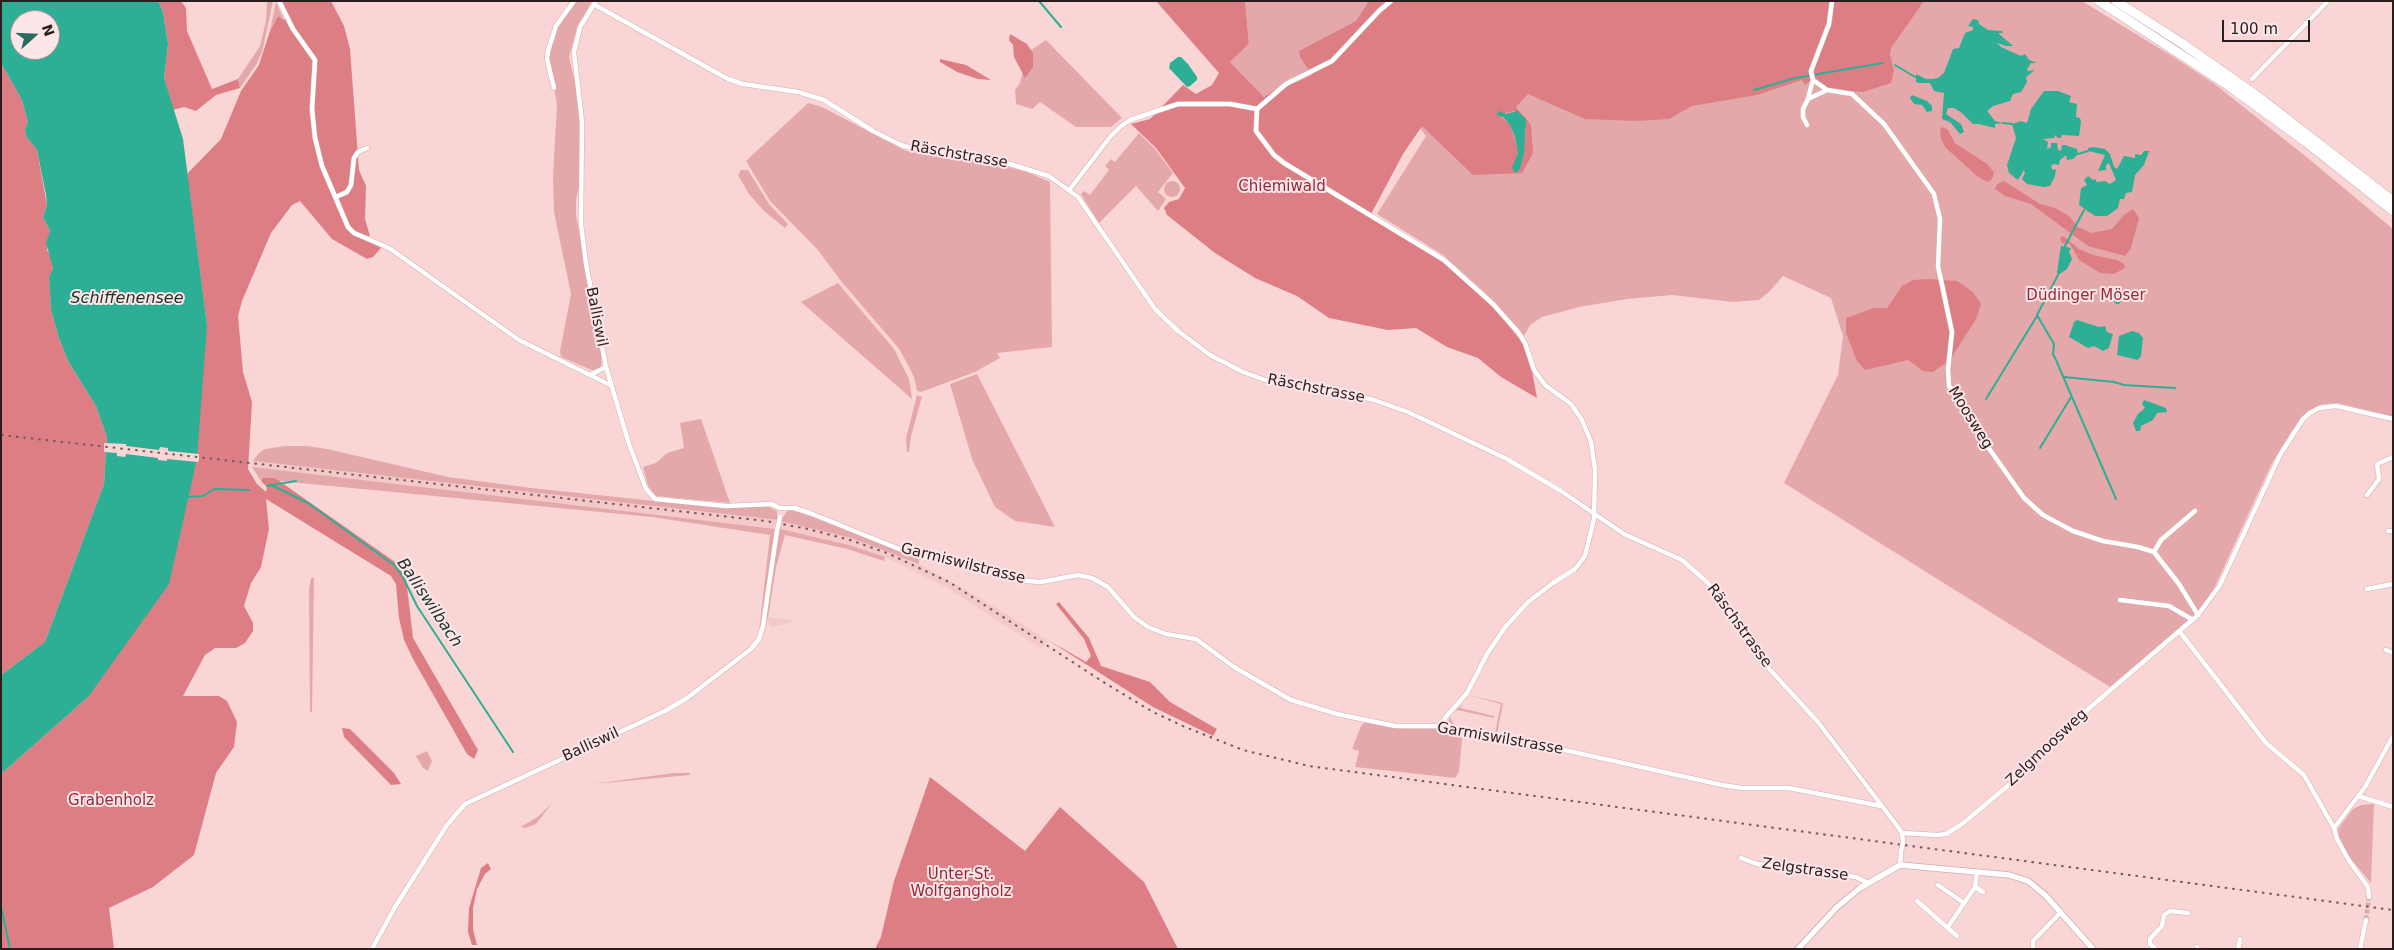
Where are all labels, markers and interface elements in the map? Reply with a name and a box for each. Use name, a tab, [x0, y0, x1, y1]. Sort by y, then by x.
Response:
north arrow	[10, 10, 60, 60]
scale bar	[2224, 10, 2312, 42]
text: 100 m	[2230, 20, 2278, 38]
text: N	[39, 22, 58, 38]
street label: Räschstrasse	[909, 138, 1009, 172]
park label: Chiemiwald	[1238, 178, 1326, 196]
street label: Balliswil	[581, 286, 611, 348]
park label: Düdinger Möser	[2026, 287, 2146, 305]
water label: Schiffenensee	[70, 289, 184, 309]
street label: Räschstrasse	[1266, 371, 1366, 407]
street label: Moosweg	[1944, 383, 1996, 453]
street label: Garmiswilstrasse	[899, 540, 1027, 588]
water label: Balliswilbach	[392, 555, 466, 651]
street label: Räschstrasse	[1703, 581, 1775, 671]
street label: Zelgmoosweg	[2002, 706, 2092, 790]
street label: Garmiswilstrasse	[1435, 719, 1565, 759]
street label: Balliswil	[560, 724, 622, 766]
park label: Grabenholz	[68, 792, 154, 810]
street label: Zelgstrasse	[1761, 855, 1849, 885]
park label: Unter-St. Wolfgangholz	[910, 866, 1012, 901]

